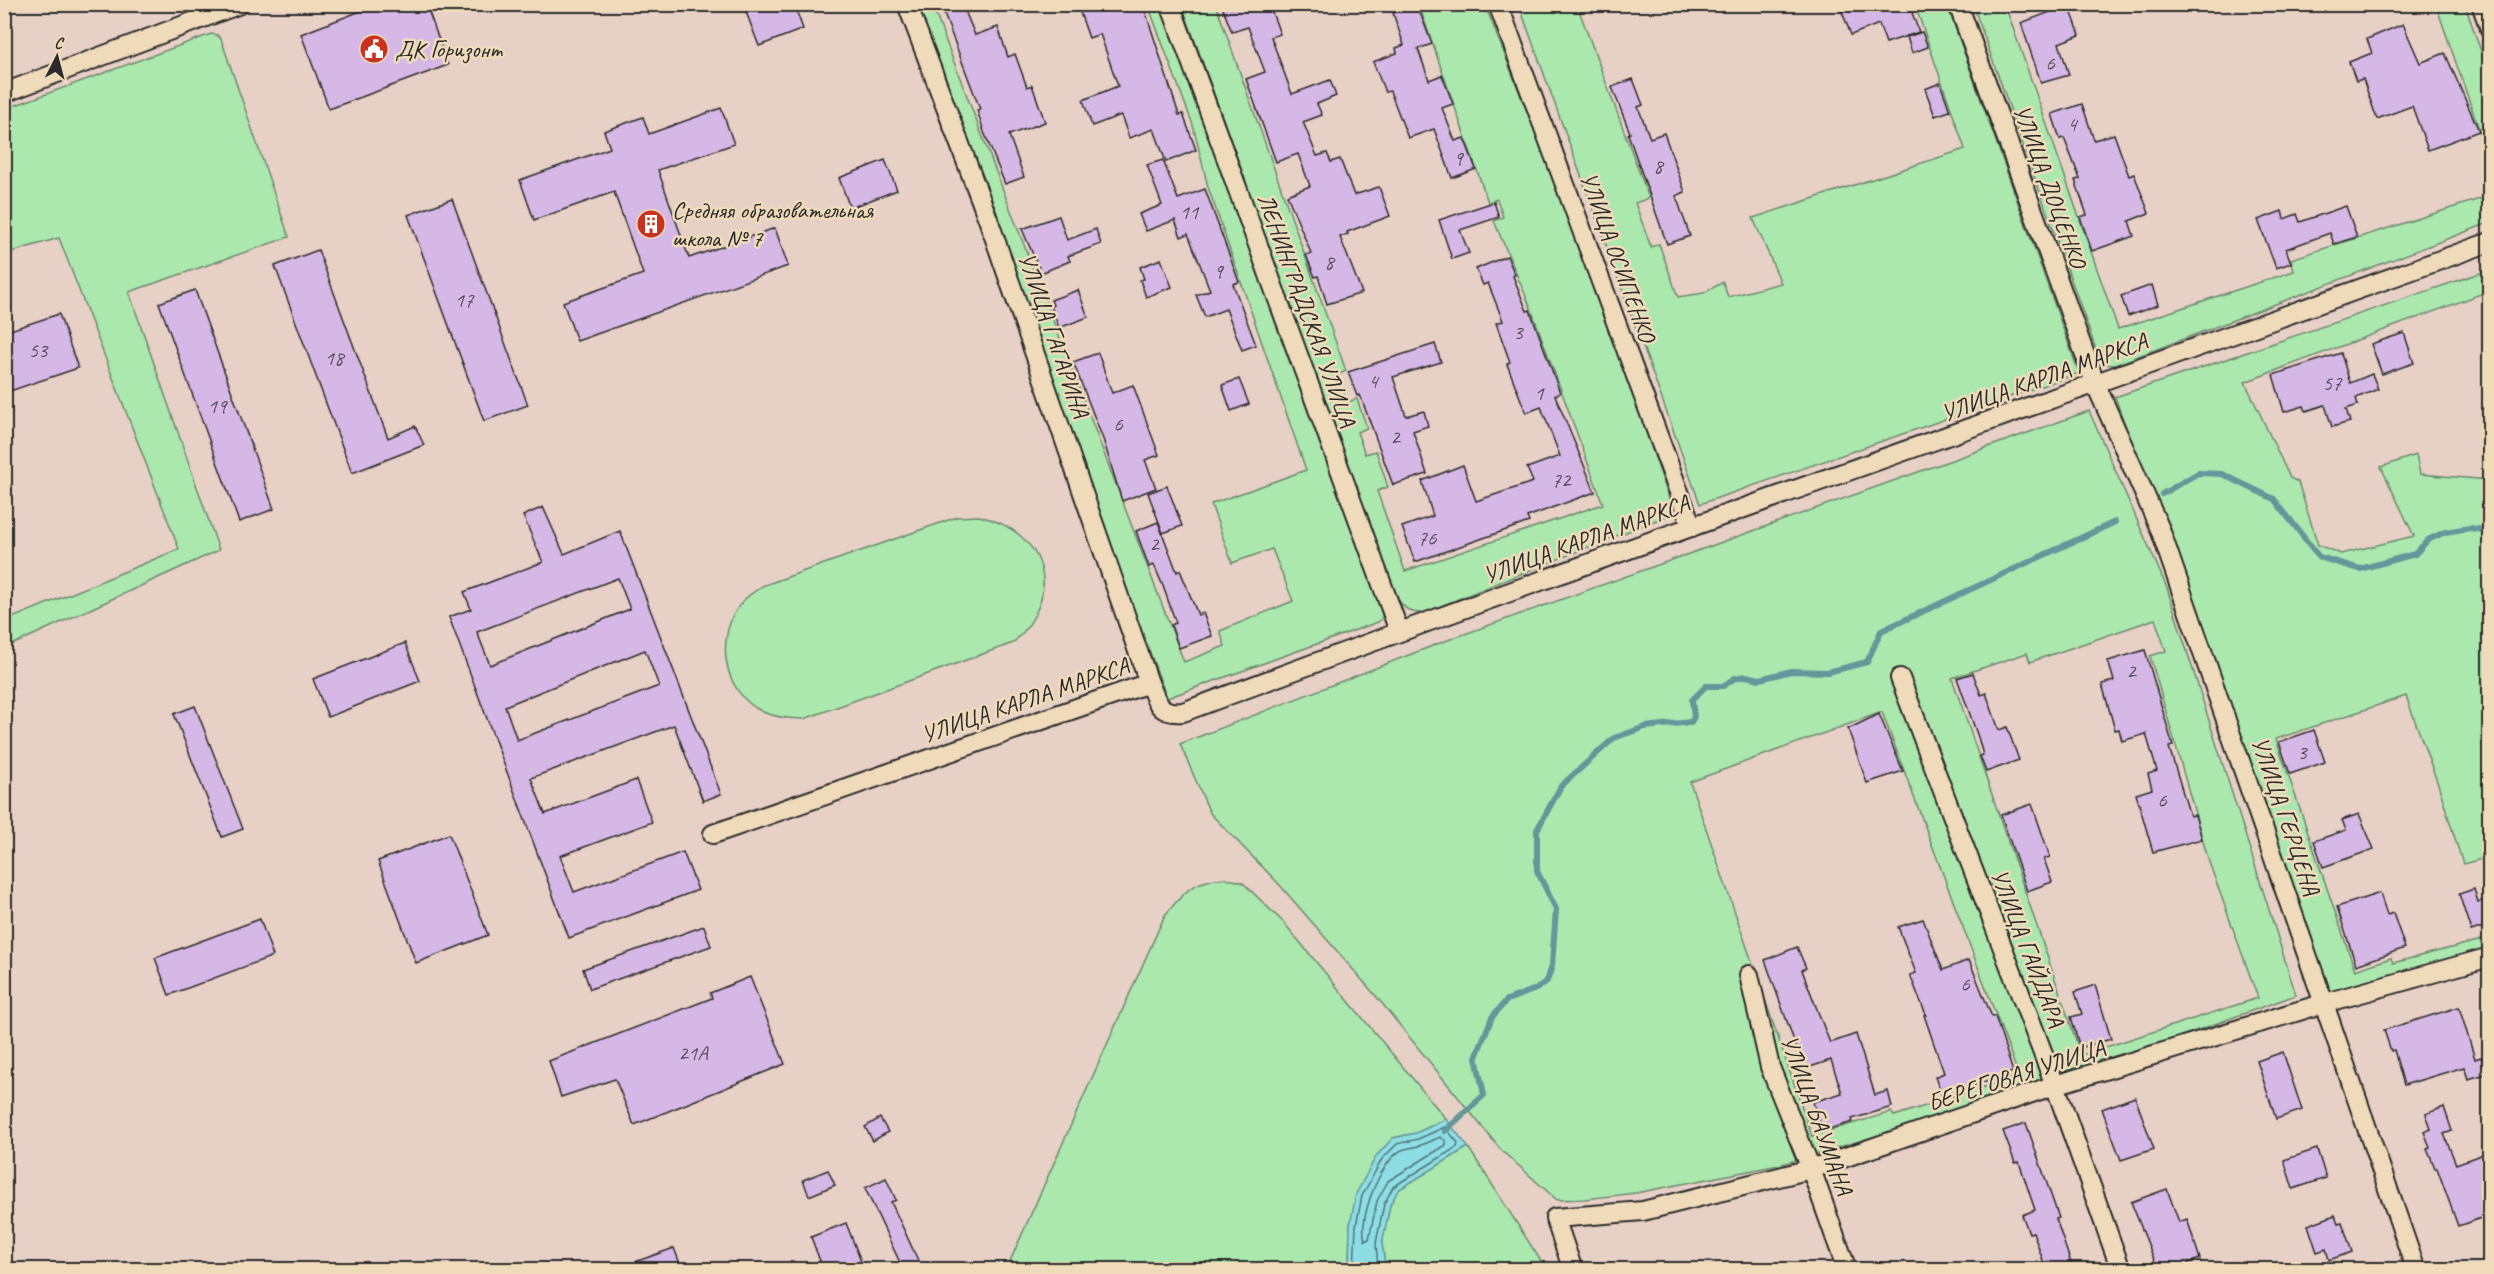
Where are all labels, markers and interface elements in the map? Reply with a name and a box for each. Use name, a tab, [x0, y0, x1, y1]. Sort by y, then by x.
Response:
north arrow	[27, 27, 87, 87]
text: С	[54, 33, 66, 54]
public building icon: ДК Горизонт	[358, 33, 390, 65]
place label: ДК Горизонт	[395, 34, 503, 64]
house number: 6	[2045, 50, 2055, 76]
street label: УЛИЦА ДОЦЕНКО	[2007, 101, 2094, 274]
house number: 4	[2067, 111, 2079, 137]
house number: 9	[1453, 145, 1464, 171]
house number: 8	[1653, 153, 1665, 179]
street label: УЛИЦА ОСИПЕНКО	[1573, 168, 1664, 349]
street label: ЛЕНИНГРАДСКАЯ УЛИЦА	[1251, 189, 1363, 432]
place label: Средняя образовательная школа № 7	[672, 195, 875, 253]
house number: 11	[1180, 199, 1200, 225]
building icon: Средняя образовательная школа № 7	[635, 208, 667, 240]
street label: УЛИЦА ГАГАРИНА	[1012, 249, 1097, 422]
house number: 8	[1324, 249, 1336, 275]
house number: 9	[1213, 258, 1224, 284]
house number: 17	[455, 287, 475, 313]
house number: 3	[1513, 319, 1524, 345]
street label: УЛИЦА КАРЛА МАРКСА	[1937, 325, 2152, 428]
house number: 53	[29, 337, 49, 363]
house number: 18	[325, 345, 346, 371]
house number: 4	[1368, 368, 1380, 394]
house number: 57	[2323, 370, 2343, 396]
house number: 1	[1534, 380, 1545, 406]
house number: 19	[208, 393, 228, 419]
house number: 6	[1113, 411, 1123, 437]
house number: 2	[1390, 424, 1401, 450]
house number: 72	[1552, 467, 1572, 493]
street label: УЛИЦА КАРЛА МАРКСА	[1479, 487, 1694, 590]
house number: 76	[1418, 525, 1437, 551]
house number: 2	[1149, 531, 1160, 557]
street label: УЛИЦА КАРЛА МАРКСА	[917, 650, 1134, 750]
house number: 2	[2126, 658, 2137, 684]
street label: УЛИЦА ГЕРЦЕНА	[2245, 733, 2327, 900]
house number: 3	[2297, 739, 2308, 765]
house number: 6	[2157, 787, 2167, 813]
street label: УЛИЦА ГАЙДАРА	[1984, 865, 2072, 1032]
house number: 6	[1960, 971, 1970, 997]
street label: УЛИЦА БАУМАНА	[1774, 1031, 1860, 1200]
street label: БЕРЕГОВАЯ УЛИЦА	[1924, 1032, 2109, 1118]
house number: 21А	[678, 1040, 709, 1066]

